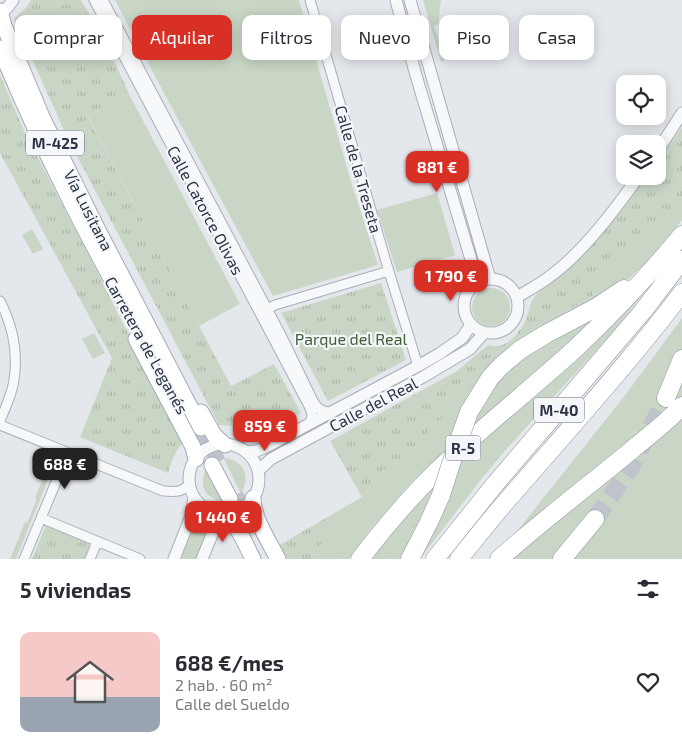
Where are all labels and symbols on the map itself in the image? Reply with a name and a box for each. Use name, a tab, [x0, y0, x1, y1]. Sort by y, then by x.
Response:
street label: Calle de la Treseta	[332, 103, 386, 235]
road number: M-425	[26, 130, 84, 156]
street label: Calle Catorce Olivas	[164, 142, 248, 278]
pin: 881 €	[402, 150, 472, 193]
street label: Vía Lusitana	[60, 166, 118, 254]
pin: 1 790 €	[405, 260, 497, 302]
street label: Carretera de Leganés	[101, 273, 193, 417]
park label: Parque del Real	[295, 329, 407, 348]
street label: Calle del Real	[326, 373, 421, 435]
road number: M-40	[534, 398, 584, 422]
pin: 859 €	[230, 410, 300, 452]
road number: R-5	[446, 436, 480, 460]
pin: 688 €	[30, 448, 100, 490]
pin: 1 440 €	[177, 500, 269, 543]

